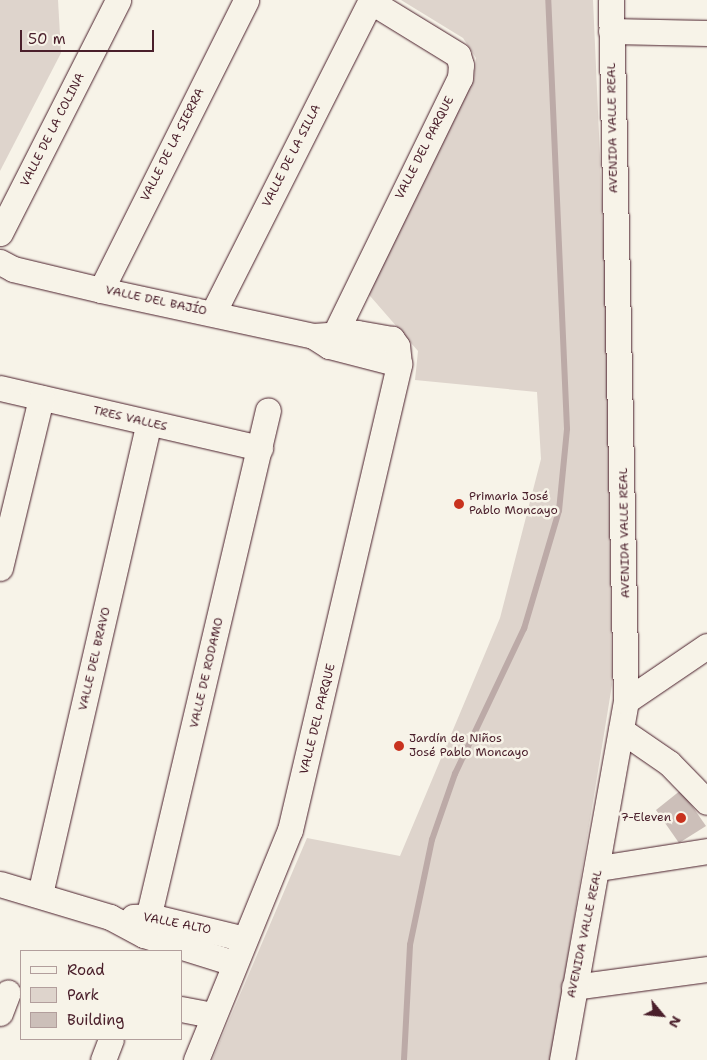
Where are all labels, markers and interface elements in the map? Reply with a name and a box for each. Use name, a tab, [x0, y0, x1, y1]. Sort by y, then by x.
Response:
scale bar	[22, 20, 156, 52]
text: 50 m	[28, 29, 66, 49]
street label: AVENIDA VALLE REAL	[605, 63, 621, 193]
street label: VALLE DE LA COLINA	[18, 71, 88, 189]
street label: VALLE DE LA SIERRA	[138, 86, 208, 204]
street label: VALLE DEL PARQUE	[393, 94, 457, 202]
street label: VALLE DE LA SILLA	[260, 102, 324, 210]
street label: VALLE DEL BAJÍO	[104, 283, 208, 319]
street label: TRES VALLES	[91, 403, 169, 435]
street label: AVENIDA VALLE REAL	[617, 468, 633, 598]
place label: Primaria José Pablo Moncayo	[469, 490, 558, 518]
marker: Primaria José Pablo Moncayo	[453, 498, 465, 510]
street label: VALLE DEL BRAVO	[76, 606, 114, 712]
street label: VALLE DE RODAMO	[187, 616, 227, 730]
street label: VALLE DEL PARQUE	[297, 662, 339, 776]
place label: Jardín de Niños José Pablo Moncayo	[409, 732, 529, 760]
marker: Jardín de Niños José Pablo Moncayo	[393, 740, 405, 752]
place label: 7-Eleven	[620, 811, 671, 825]
marker: 7-Eleven	[675, 812, 687, 824]
street label: AVENIDA VALLE REAL	[564, 869, 606, 999]
street label: VALLE ALTO	[142, 910, 212, 938]
legend	[20, 950, 182, 1040]
text: Road	[67, 960, 105, 980]
text: Park	[67, 985, 99, 1005]
north arrow	[637, 990, 687, 1040]
text: Building	[67, 1010, 124, 1030]
text: N	[665, 1013, 686, 1031]

